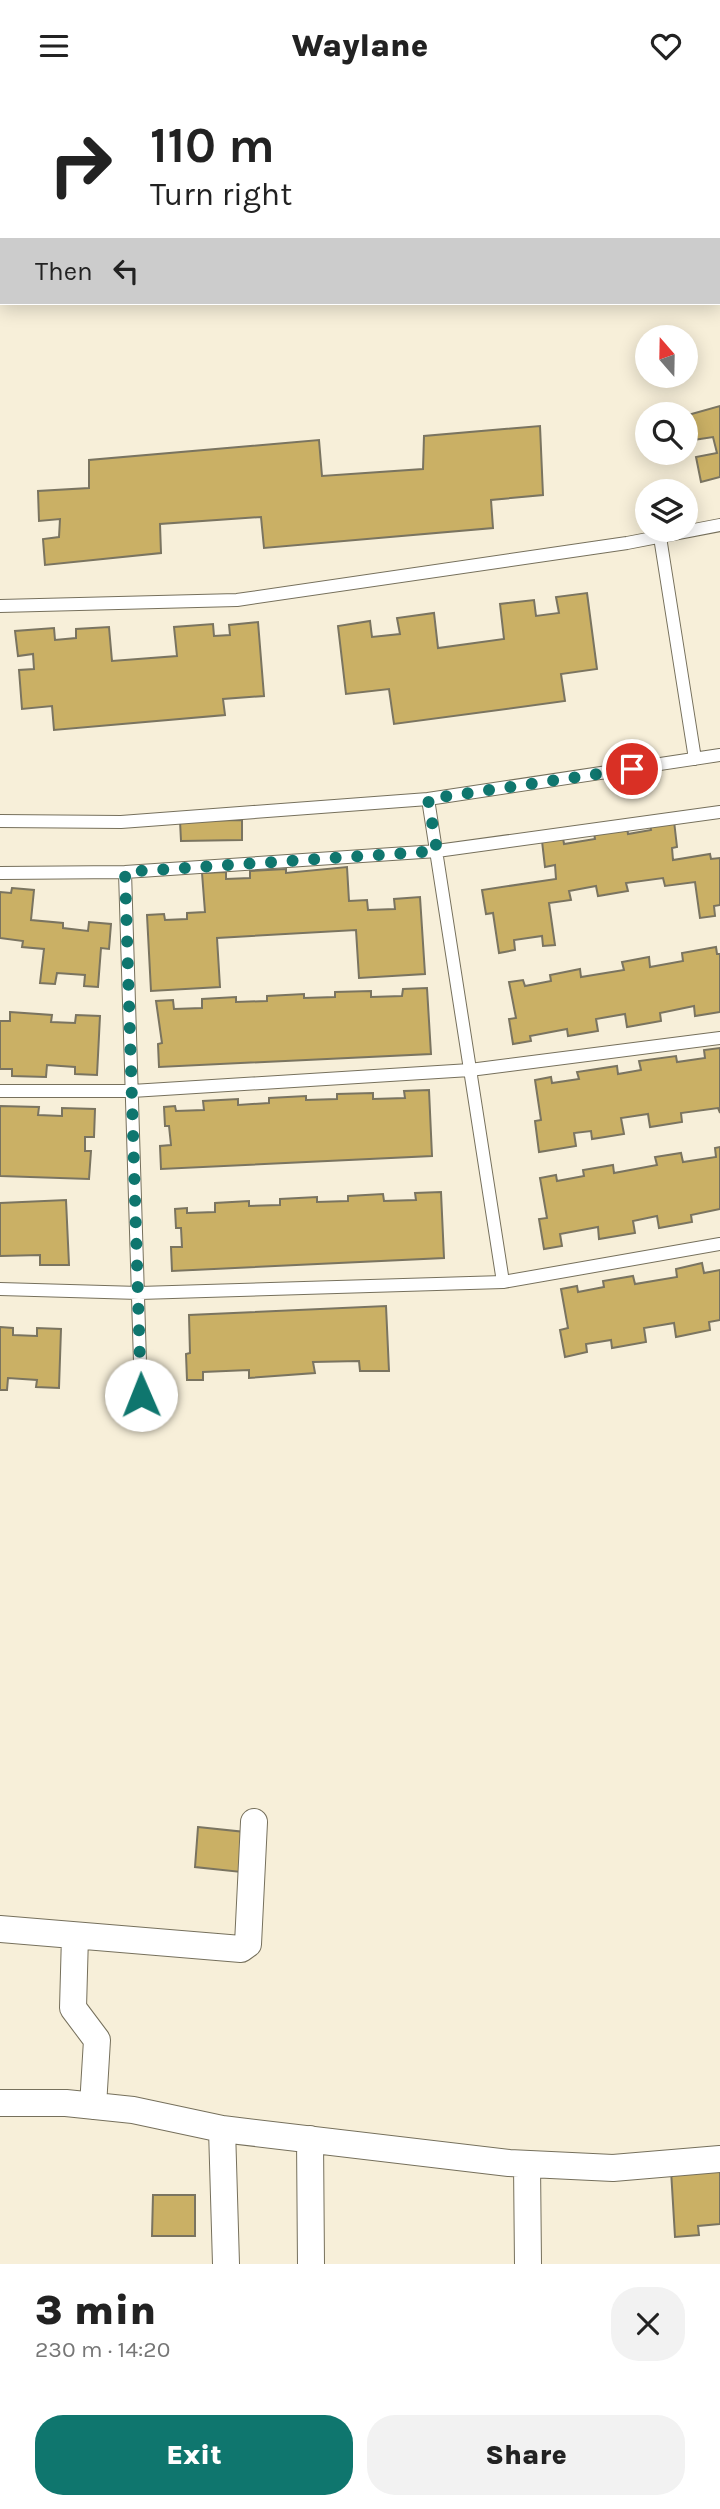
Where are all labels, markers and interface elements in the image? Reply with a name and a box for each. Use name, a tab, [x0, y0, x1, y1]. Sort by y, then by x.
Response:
icon: menu	[35, 27, 73, 65]
text: Waylane	[292, 27, 428, 64]
icon: heart	[647, 27, 685, 65]
text: 110 m	[150, 117, 275, 174]
icon: right	[35, 119, 126, 210]
text: Turn right	[150, 176, 292, 213]
icon: left	[107, 252, 145, 290]
text: Then	[35, 256, 93, 287]
north arrow	[635, 325, 698, 389]
map controls	[635, 325, 698, 542]
button: search	[635, 402, 698, 465]
button: layers	[635, 479, 698, 542]
pin	[602, 739, 662, 799]
icon: arrive	[613, 750, 651, 788]
position arrow	[104, 1358, 178, 1432]
text: 3 min	[35, 2285, 156, 2335]
button: close	[611, 2287, 685, 2361]
text: 230 m · 14:20	[35, 2336, 170, 2363]
button: Exit	[35, 2415, 353, 2495]
button: Share	[367, 2415, 685, 2495]

